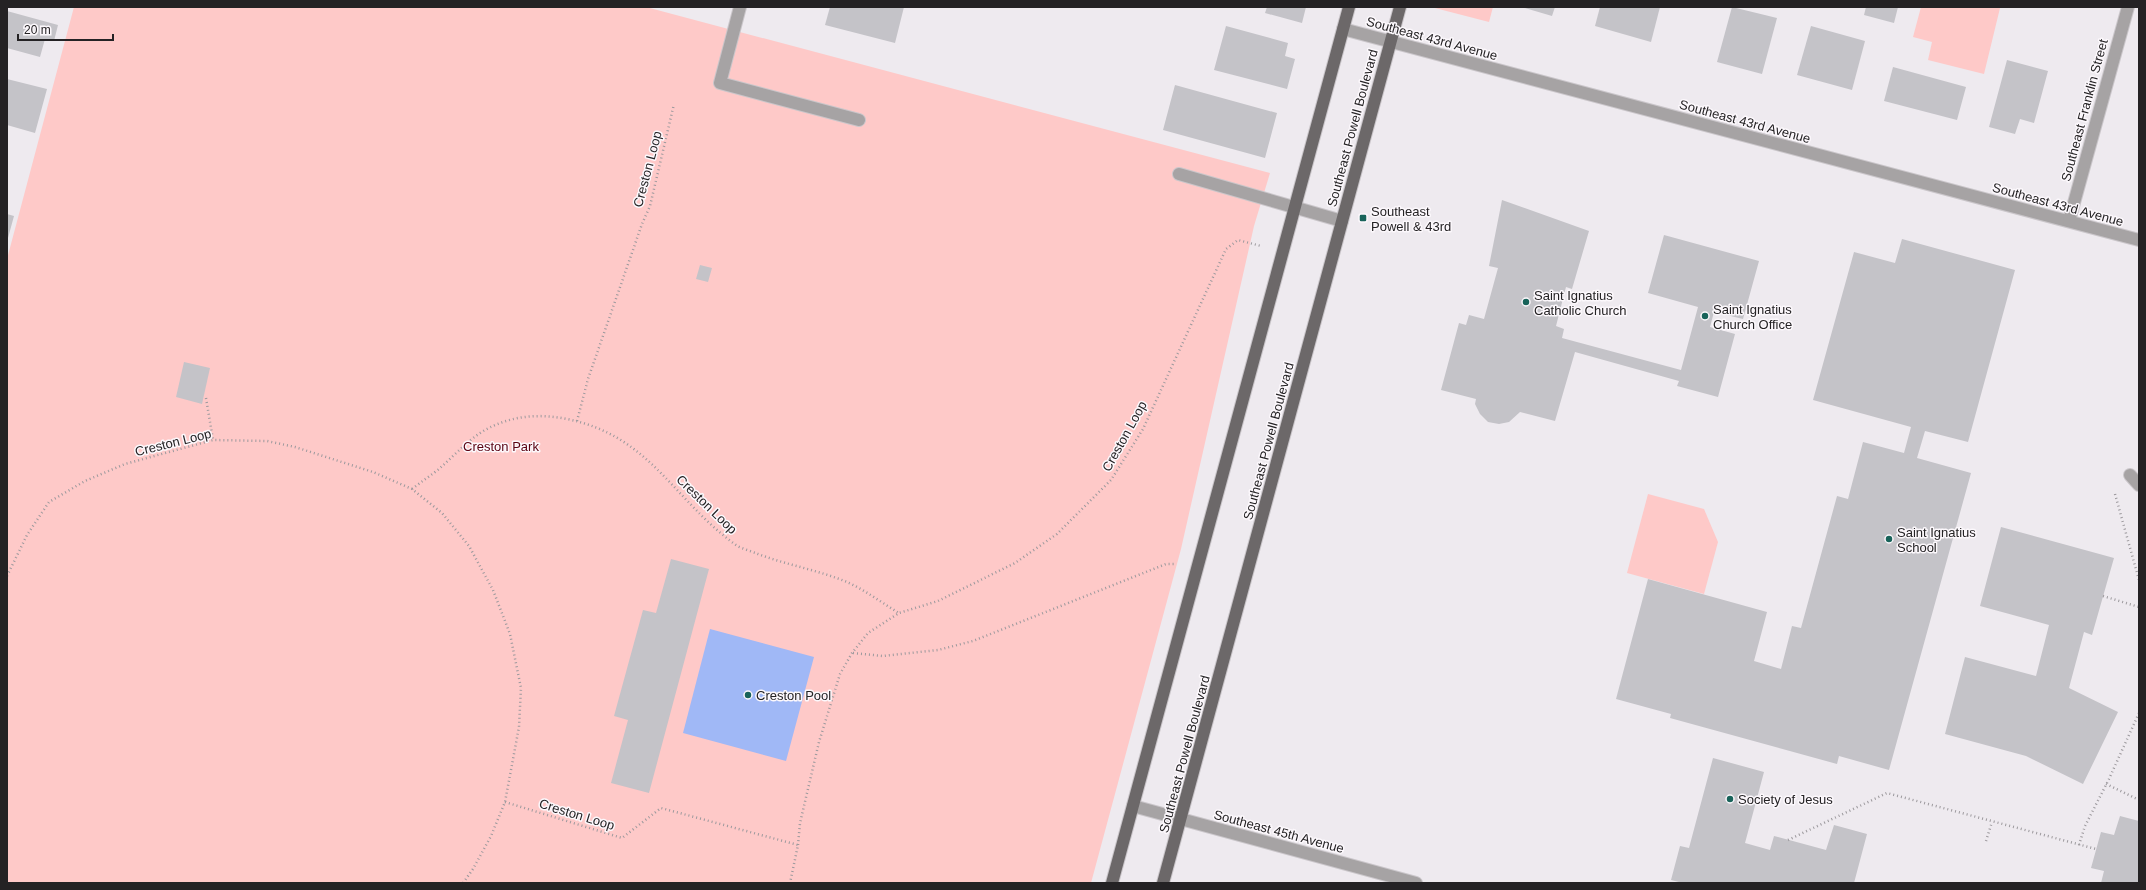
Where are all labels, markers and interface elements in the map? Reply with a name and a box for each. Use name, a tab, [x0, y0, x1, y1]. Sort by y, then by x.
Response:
street label: Southeast 43rd Avenue	[1365, 14, 1499, 63]
scale bar	[18, 16, 113, 42]
text: 20 m	[24, 23, 51, 37]
street label: Southeast Franklin Street	[2058, 37, 2111, 183]
street label: Southeast Powell Boulevard	[1324, 48, 1381, 209]
street label: Southeast 43rd Avenue	[1678, 97, 1812, 146]
street label: Creston Loop	[630, 129, 665, 209]
street label: Southeast 43rd Avenue	[1991, 180, 2125, 229]
place label: Southeast Powell & 43rd	[1371, 204, 1451, 234]
marker: Southeast Powell & 43rd	[1358, 213, 1368, 223]
place label: Saint Ignatius Catholic Church	[1534, 288, 1627, 318]
marker: Saint Ignatius Catholic Church	[1521, 297, 1531, 307]
place label: Saint Ignatius Church Office	[1713, 302, 1792, 332]
marker: Saint Ignatius Church Office	[1700, 311, 1710, 321]
street label: Southeast Powell Boulevard	[1240, 361, 1297, 522]
street label: Creston Loop	[1099, 398, 1150, 474]
street label: Creston Loop	[133, 426, 213, 459]
park label: Creston Park	[463, 439, 539, 454]
street label: Creston Loop	[673, 472, 740, 537]
place label: Saint Ignatius School	[1897, 525, 1976, 555]
marker: Saint Ignatius School	[1884, 534, 1894, 544]
street label: Southeast Powell Boulevard	[1156, 674, 1213, 835]
place label: Creston Pool	[756, 688, 831, 703]
marker: Creston Pool	[743, 690, 753, 700]
place label: Society of Jesus	[1738, 792, 1833, 807]
marker: Society of Jesus	[1725, 794, 1735, 804]
street label: Creston Loop	[537, 796, 616, 833]
street label: Southeast 45th Avenue	[1212, 807, 1346, 856]

